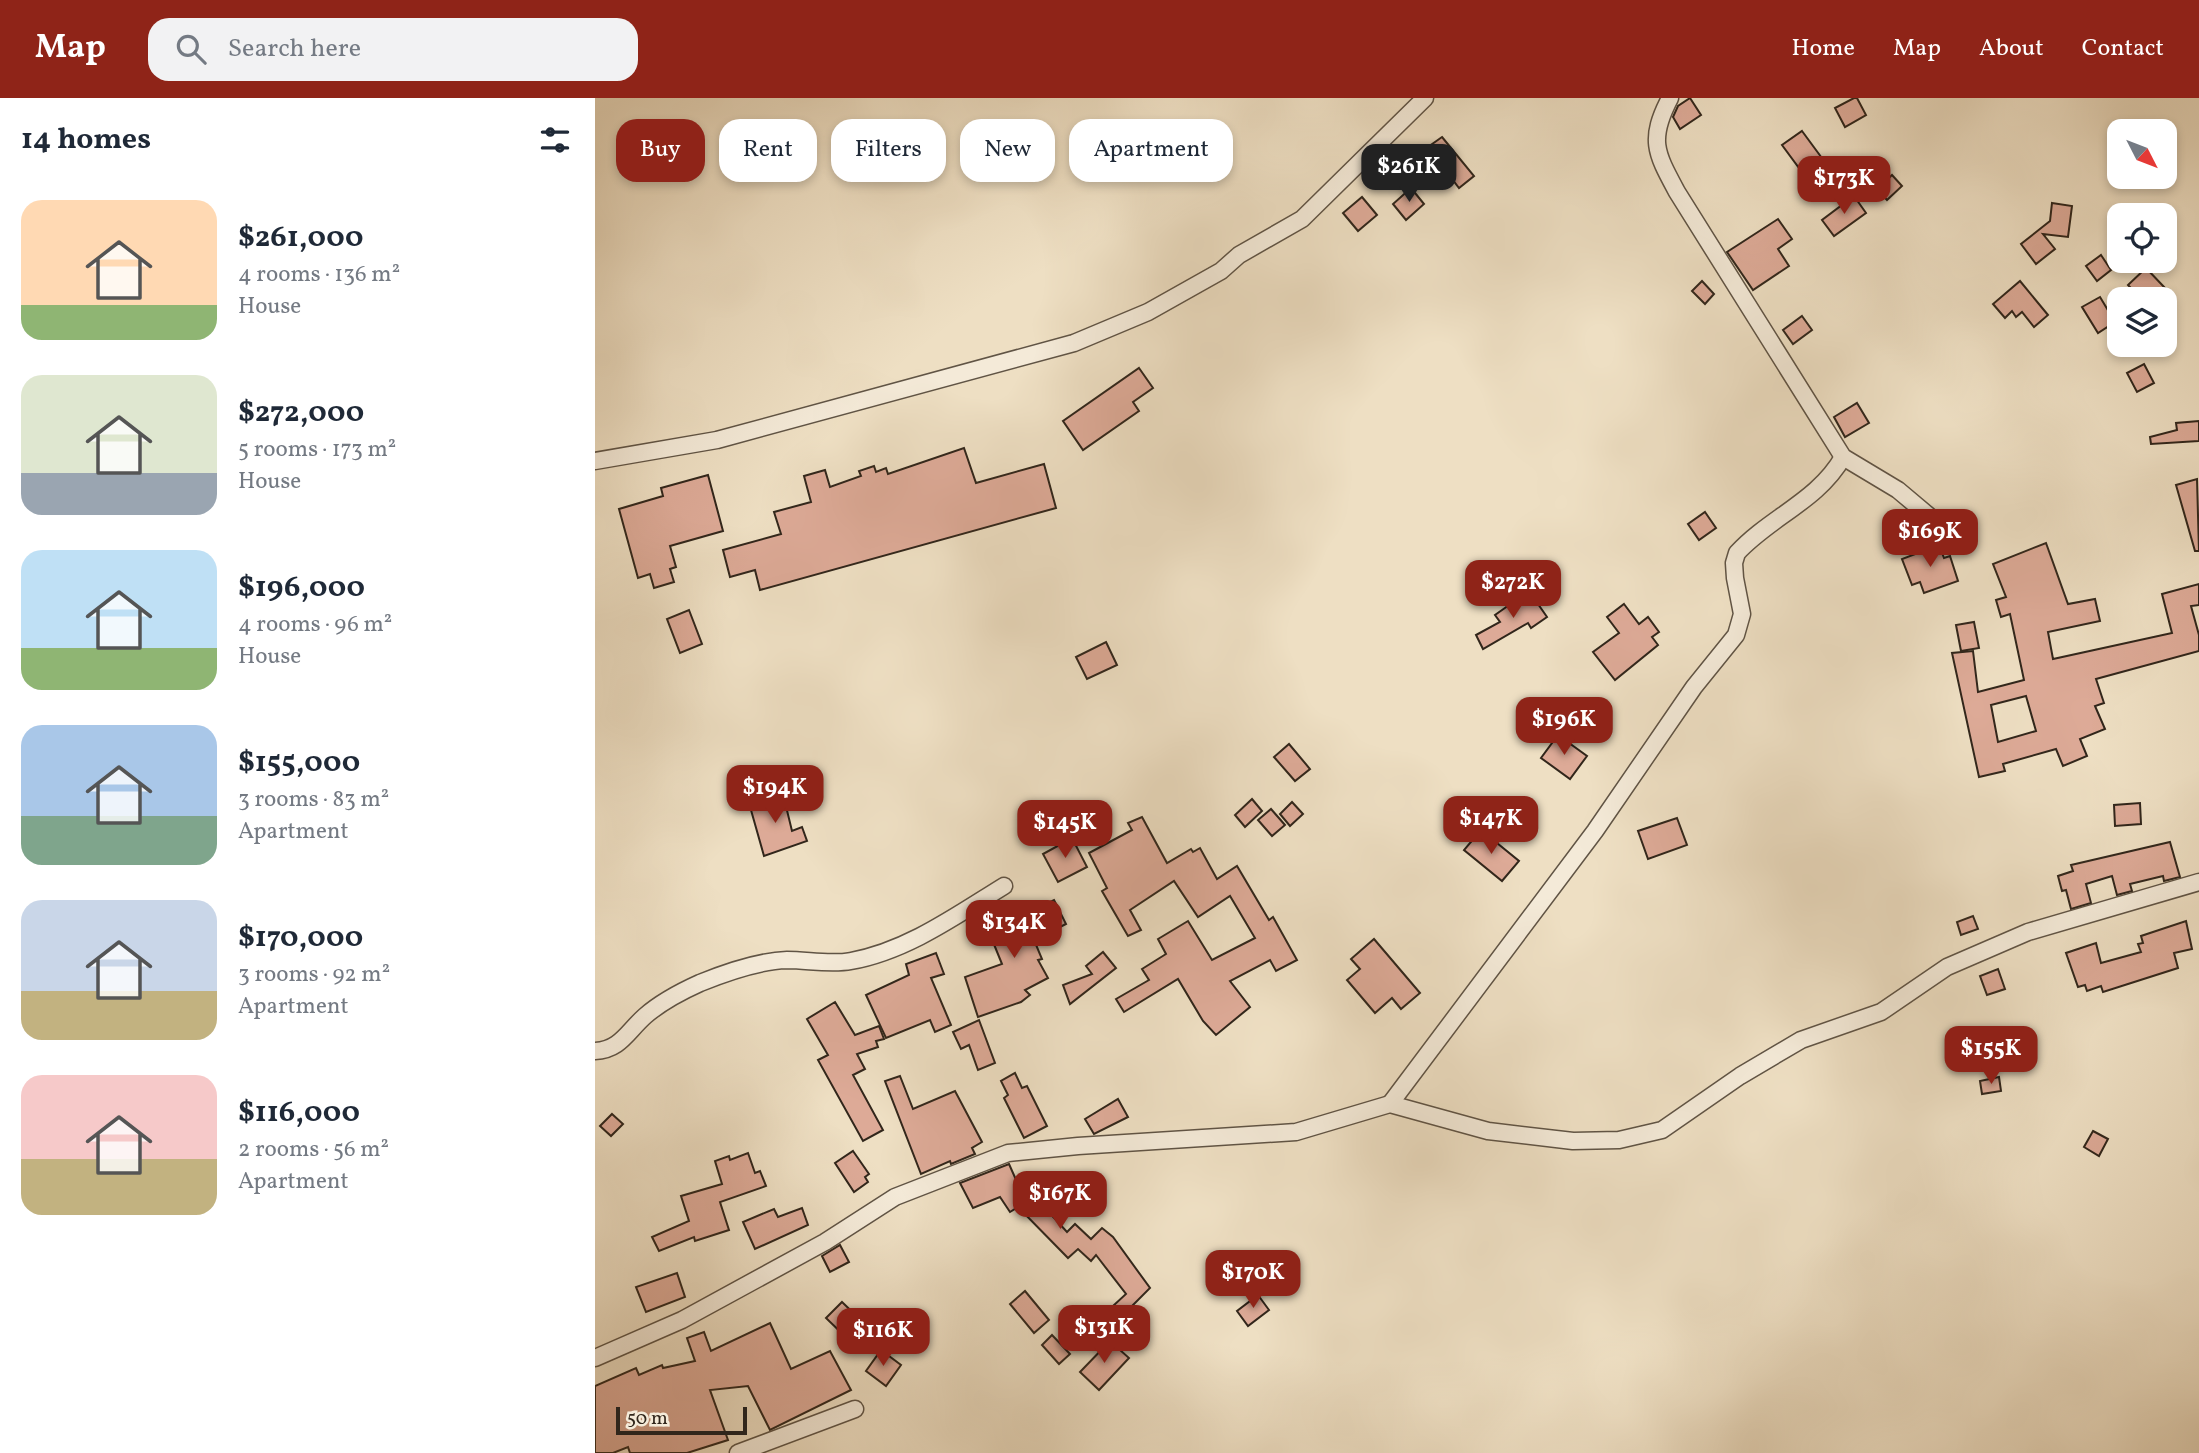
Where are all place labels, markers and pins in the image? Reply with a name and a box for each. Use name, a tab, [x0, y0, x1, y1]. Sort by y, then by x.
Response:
pin: $261K	[1360, 144, 1458, 204]
pin: $173K	[1795, 156, 1893, 216]
pin: $169K	[1881, 510, 1979, 569]
pin: $272K	[1464, 560, 1562, 620]
pin: $196K	[1515, 698, 1613, 757]
pin: $194K	[726, 766, 824, 825]
pin: $147K	[1442, 796, 1540, 856]
pin: $145K	[1016, 800, 1114, 860]
pin: $134K	[965, 900, 1063, 960]
pin: $155K	[1942, 1026, 2040, 1086]
pin: $167K	[1011, 1172, 1109, 1231]
pin: $170K	[1204, 1250, 1302, 1310]
pin: $131K	[1055, 1306, 1153, 1365]
pin: $116K	[834, 1308, 932, 1368]

